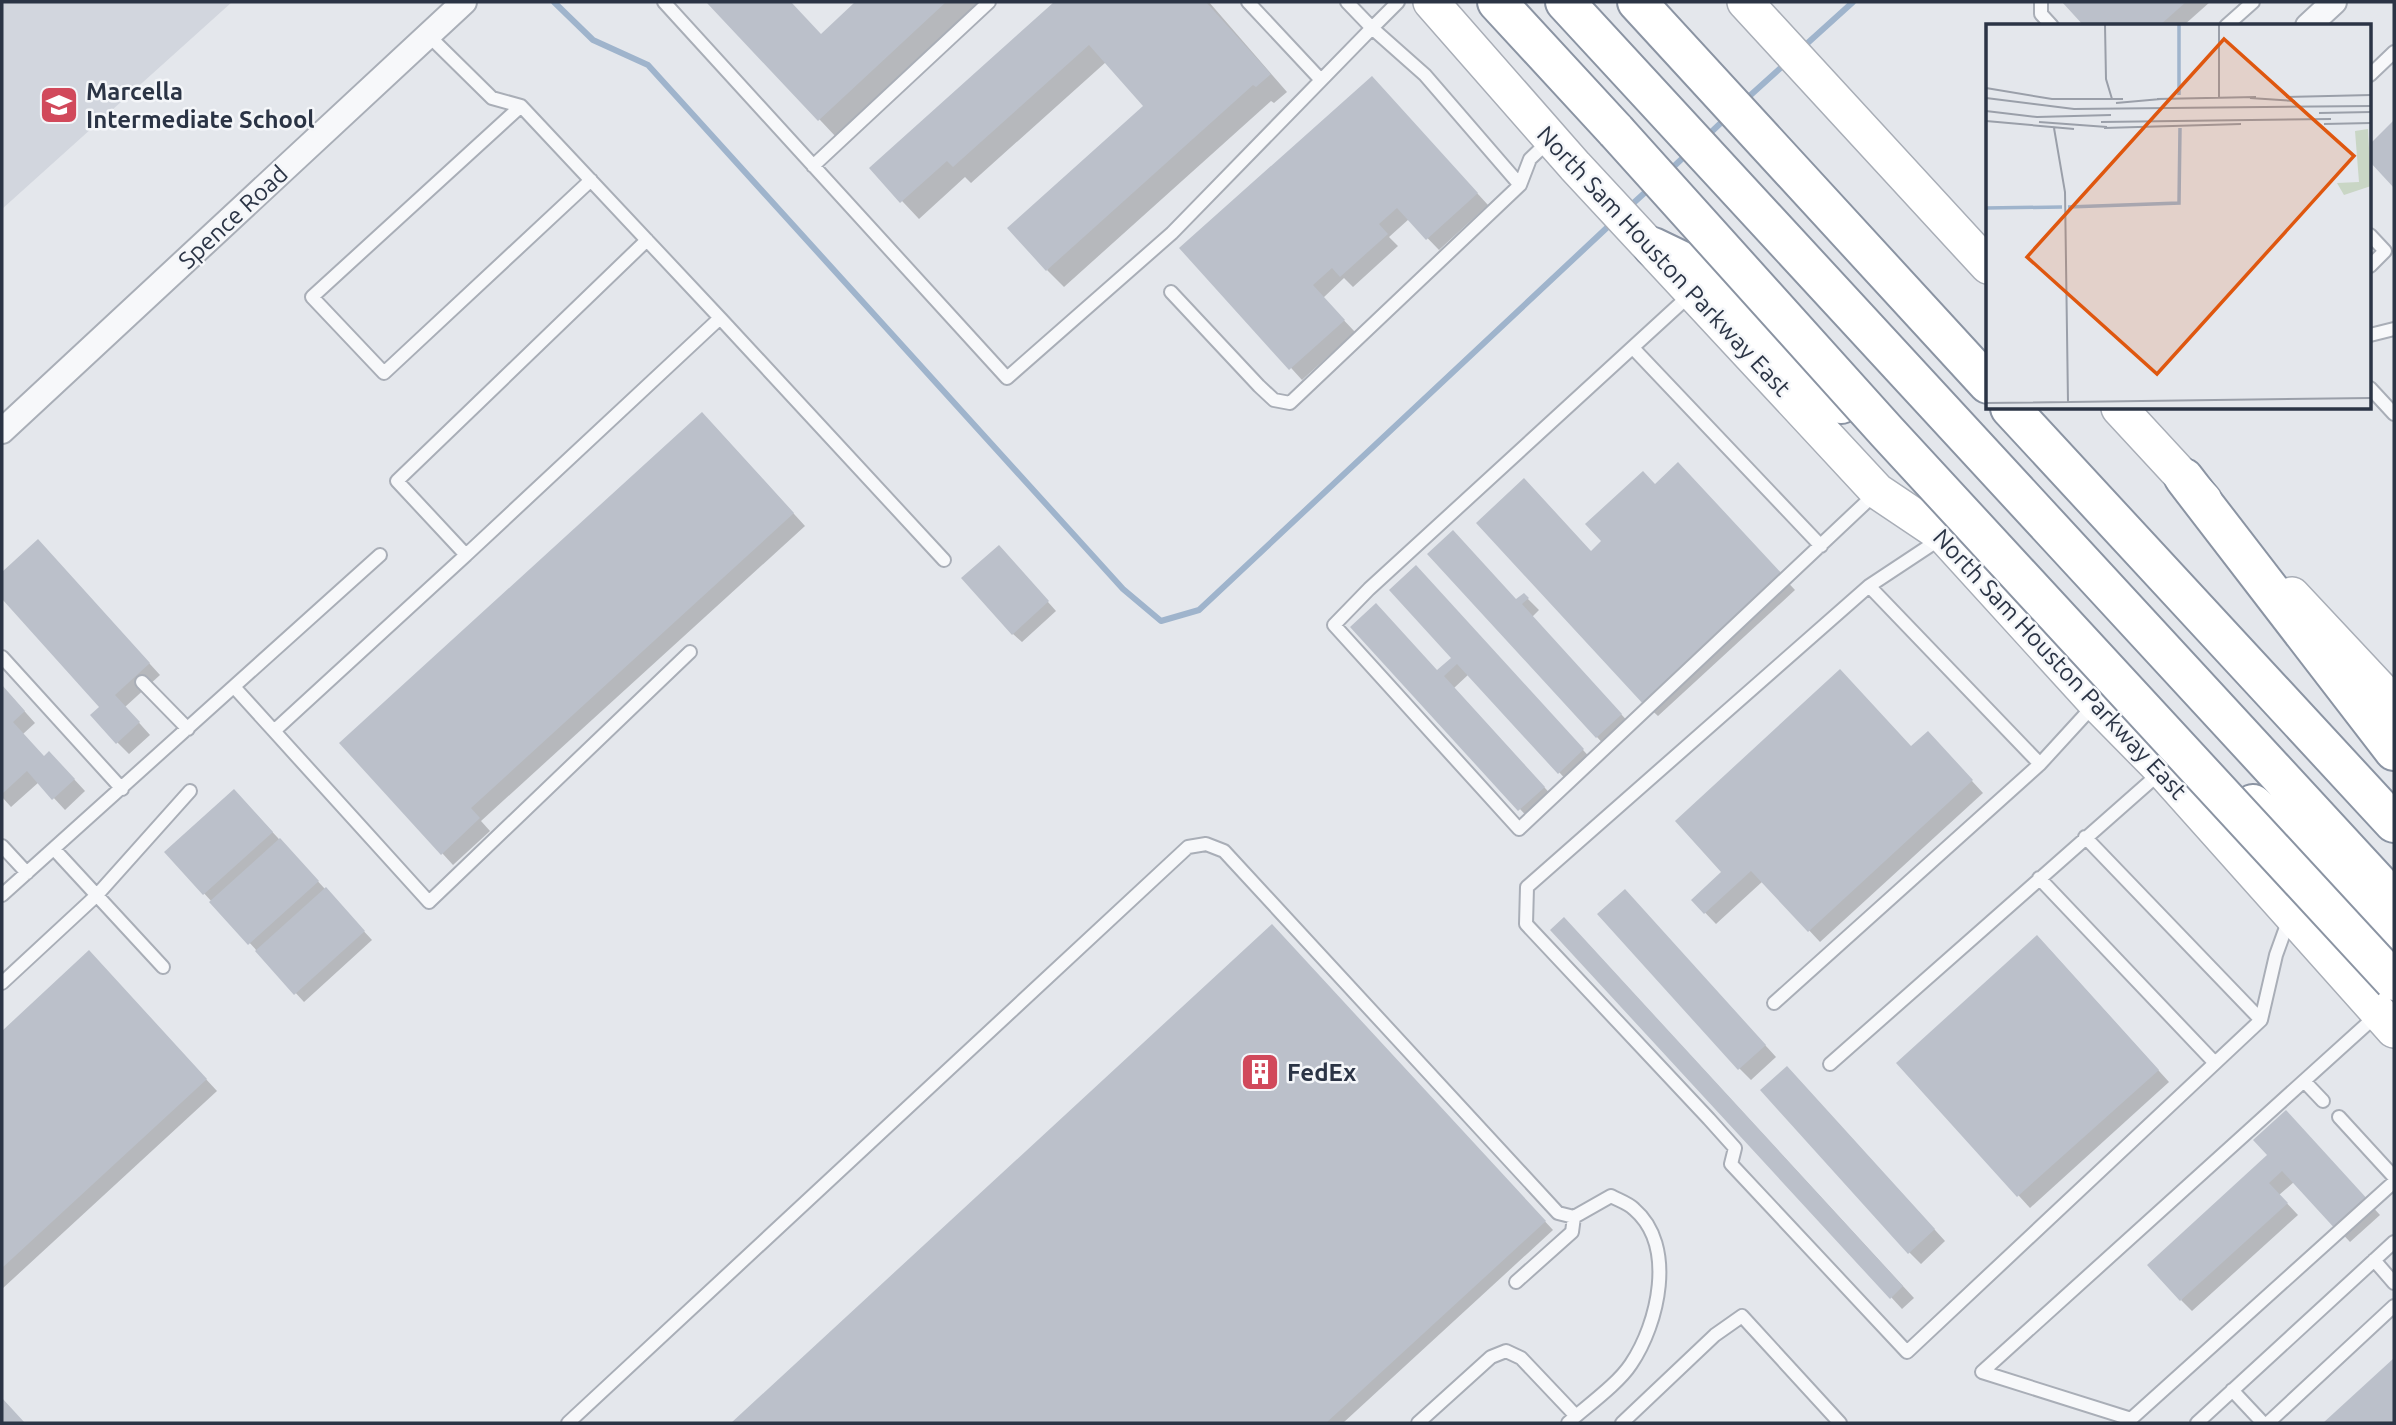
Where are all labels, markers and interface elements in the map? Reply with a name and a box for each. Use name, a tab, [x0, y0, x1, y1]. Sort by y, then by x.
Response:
inset map	[1986, 24, 2372, 410]
place label: Marcella Intermediate School	[86, 78, 315, 133]
school or university icon: Marcella Intermediate School	[38, 84, 80, 126]
street label: North Sam Houston Parkway East	[1532, 121, 1797, 402]
street label: Spence Road	[173, 160, 293, 274]
street label: North Sam Houston Parkway East	[1928, 524, 2193, 805]
building icon: FedEx	[1239, 1051, 1281, 1093]
place label: FedEx	[1287, 1059, 1356, 1086]

